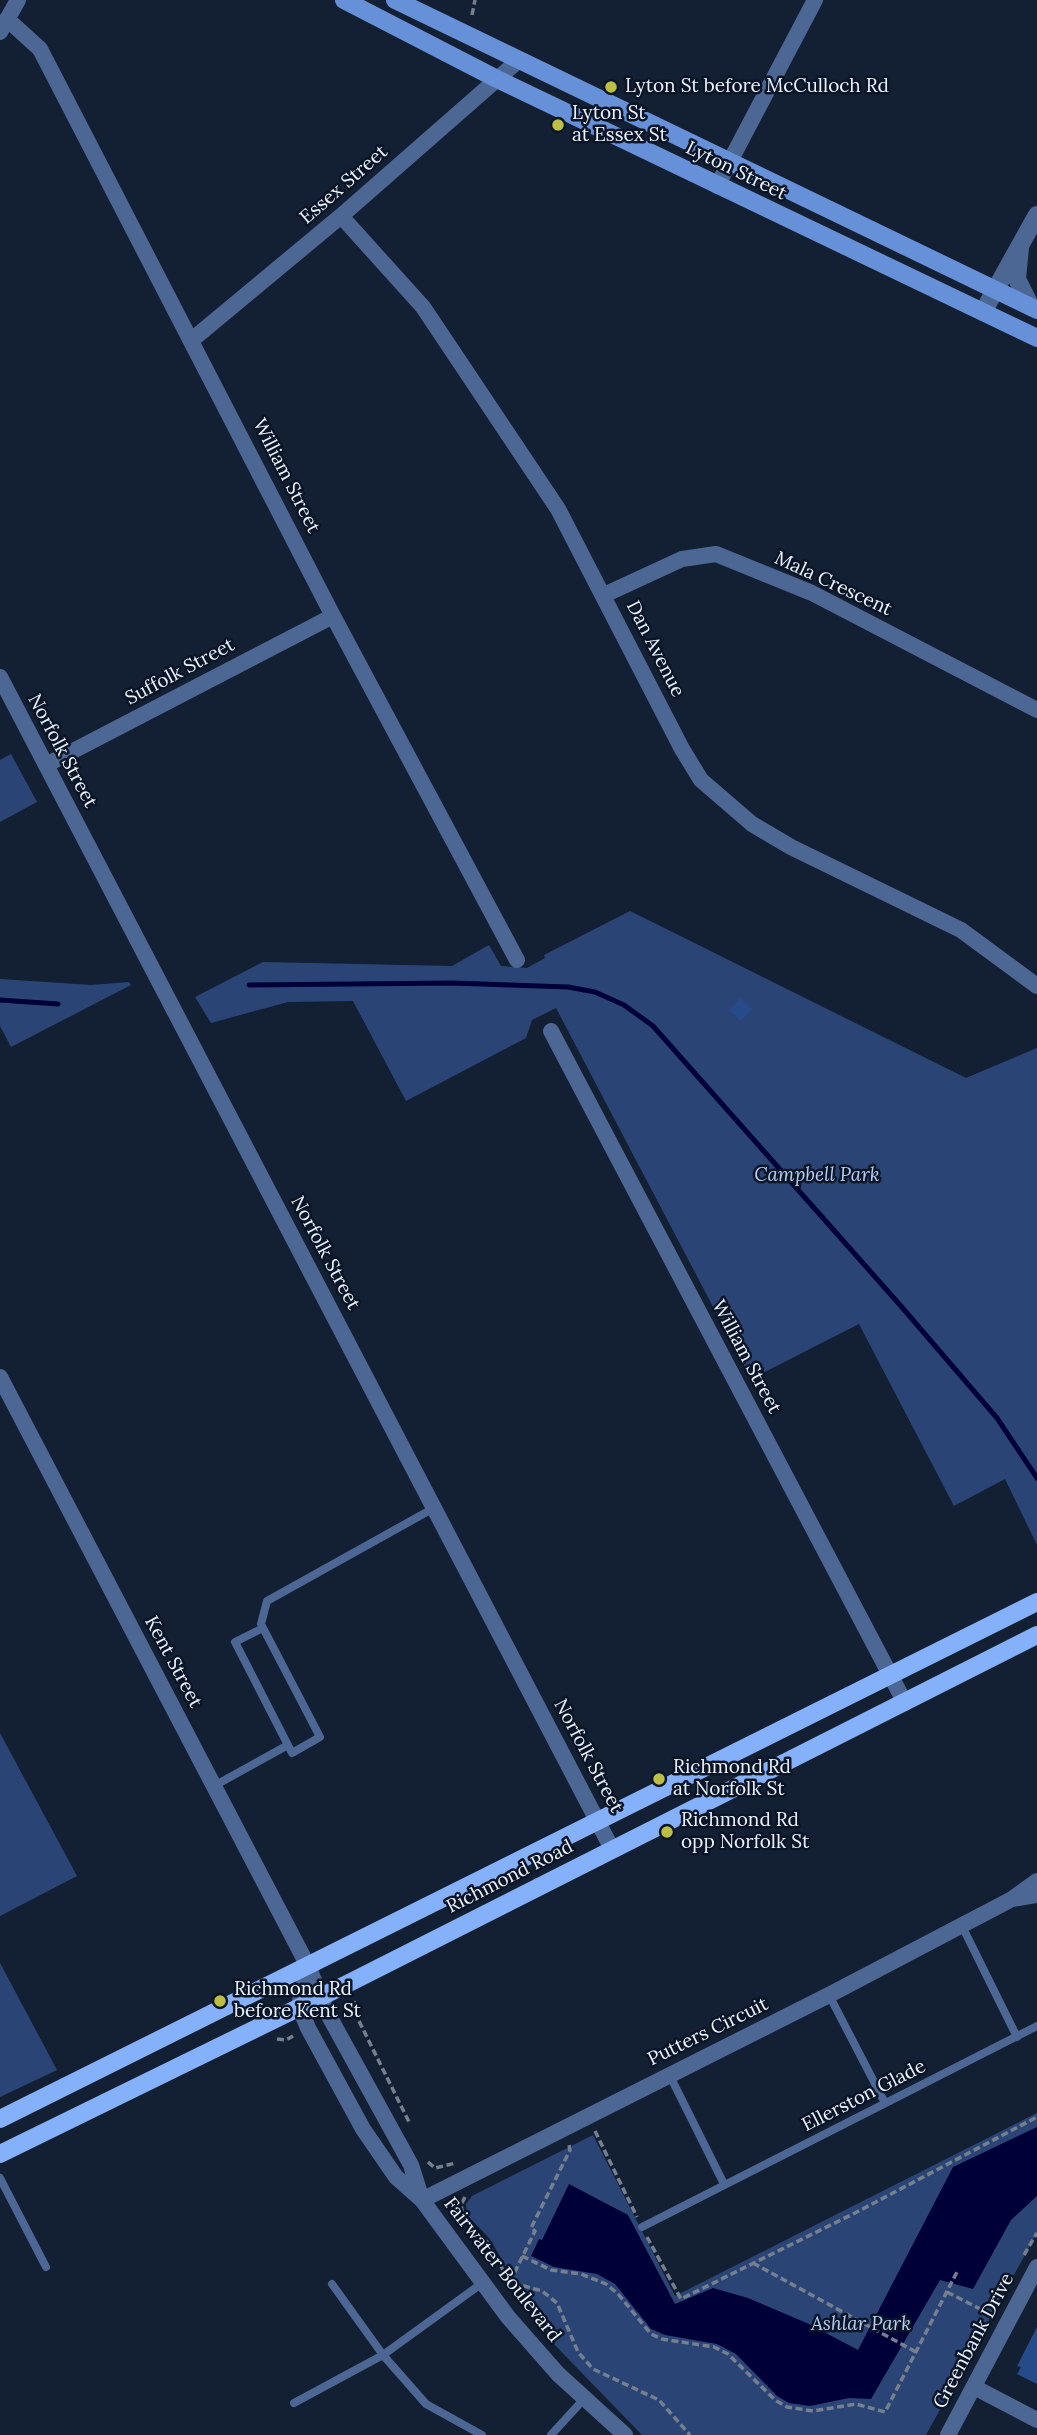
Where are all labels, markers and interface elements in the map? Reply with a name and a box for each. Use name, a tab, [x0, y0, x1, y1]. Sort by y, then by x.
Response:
place label: Lyton St before McCulloch Rd	[625, 76, 889, 98]
marker: Lyton St before McCulloch Rd	[603, 79, 619, 95]
place label: Lyton St at Essex St	[572, 103, 667, 147]
marker: Lyton St at Essex St	[550, 117, 566, 133]
street label: Lyton Street	[682, 137, 790, 205]
street label: Essex Street	[296, 141, 392, 229]
street label: William Street	[247, 415, 325, 537]
street label: Mala Crescent	[771, 547, 895, 621]
street label: Dan Avenue	[621, 597, 689, 701]
street label: Suffolk Street	[122, 634, 238, 710]
street label: Norfolk Street	[23, 690, 101, 812]
park label: Campbell Park	[754, 1165, 880, 1187]
street label: Norfolk Street	[286, 1192, 364, 1314]
street label: William Street	[707, 1296, 785, 1418]
street label: Kent Street	[139, 1612, 207, 1712]
street label: Norfolk Street	[549, 1695, 627, 1817]
place label: Richmond Rd at Norfolk St	[673, 1757, 791, 1801]
marker: Richmond Rd at Norfolk St	[651, 1771, 667, 1787]
place label: Richmond Rd opp Norfolk St	[681, 1810, 809, 1854]
marker: Richmond Rd opp Norfolk St	[659, 1824, 675, 1840]
street label: Richmond Road	[443, 1835, 577, 1919]
place label: Richmond Rd before Kent St	[234, 1979, 361, 2023]
marker: Richmond Rd before Kent St	[212, 1993, 228, 2009]
street label: Putters Circuit	[644, 1993, 772, 2071]
street label: Ellerston Glade	[798, 2055, 930, 2137]
street label: Fairwater Boulevard	[439, 2193, 565, 2347]
street label: Greenbank Drive	[929, 2270, 1019, 2412]
park label: Ashlar Park	[811, 2314, 911, 2336]

